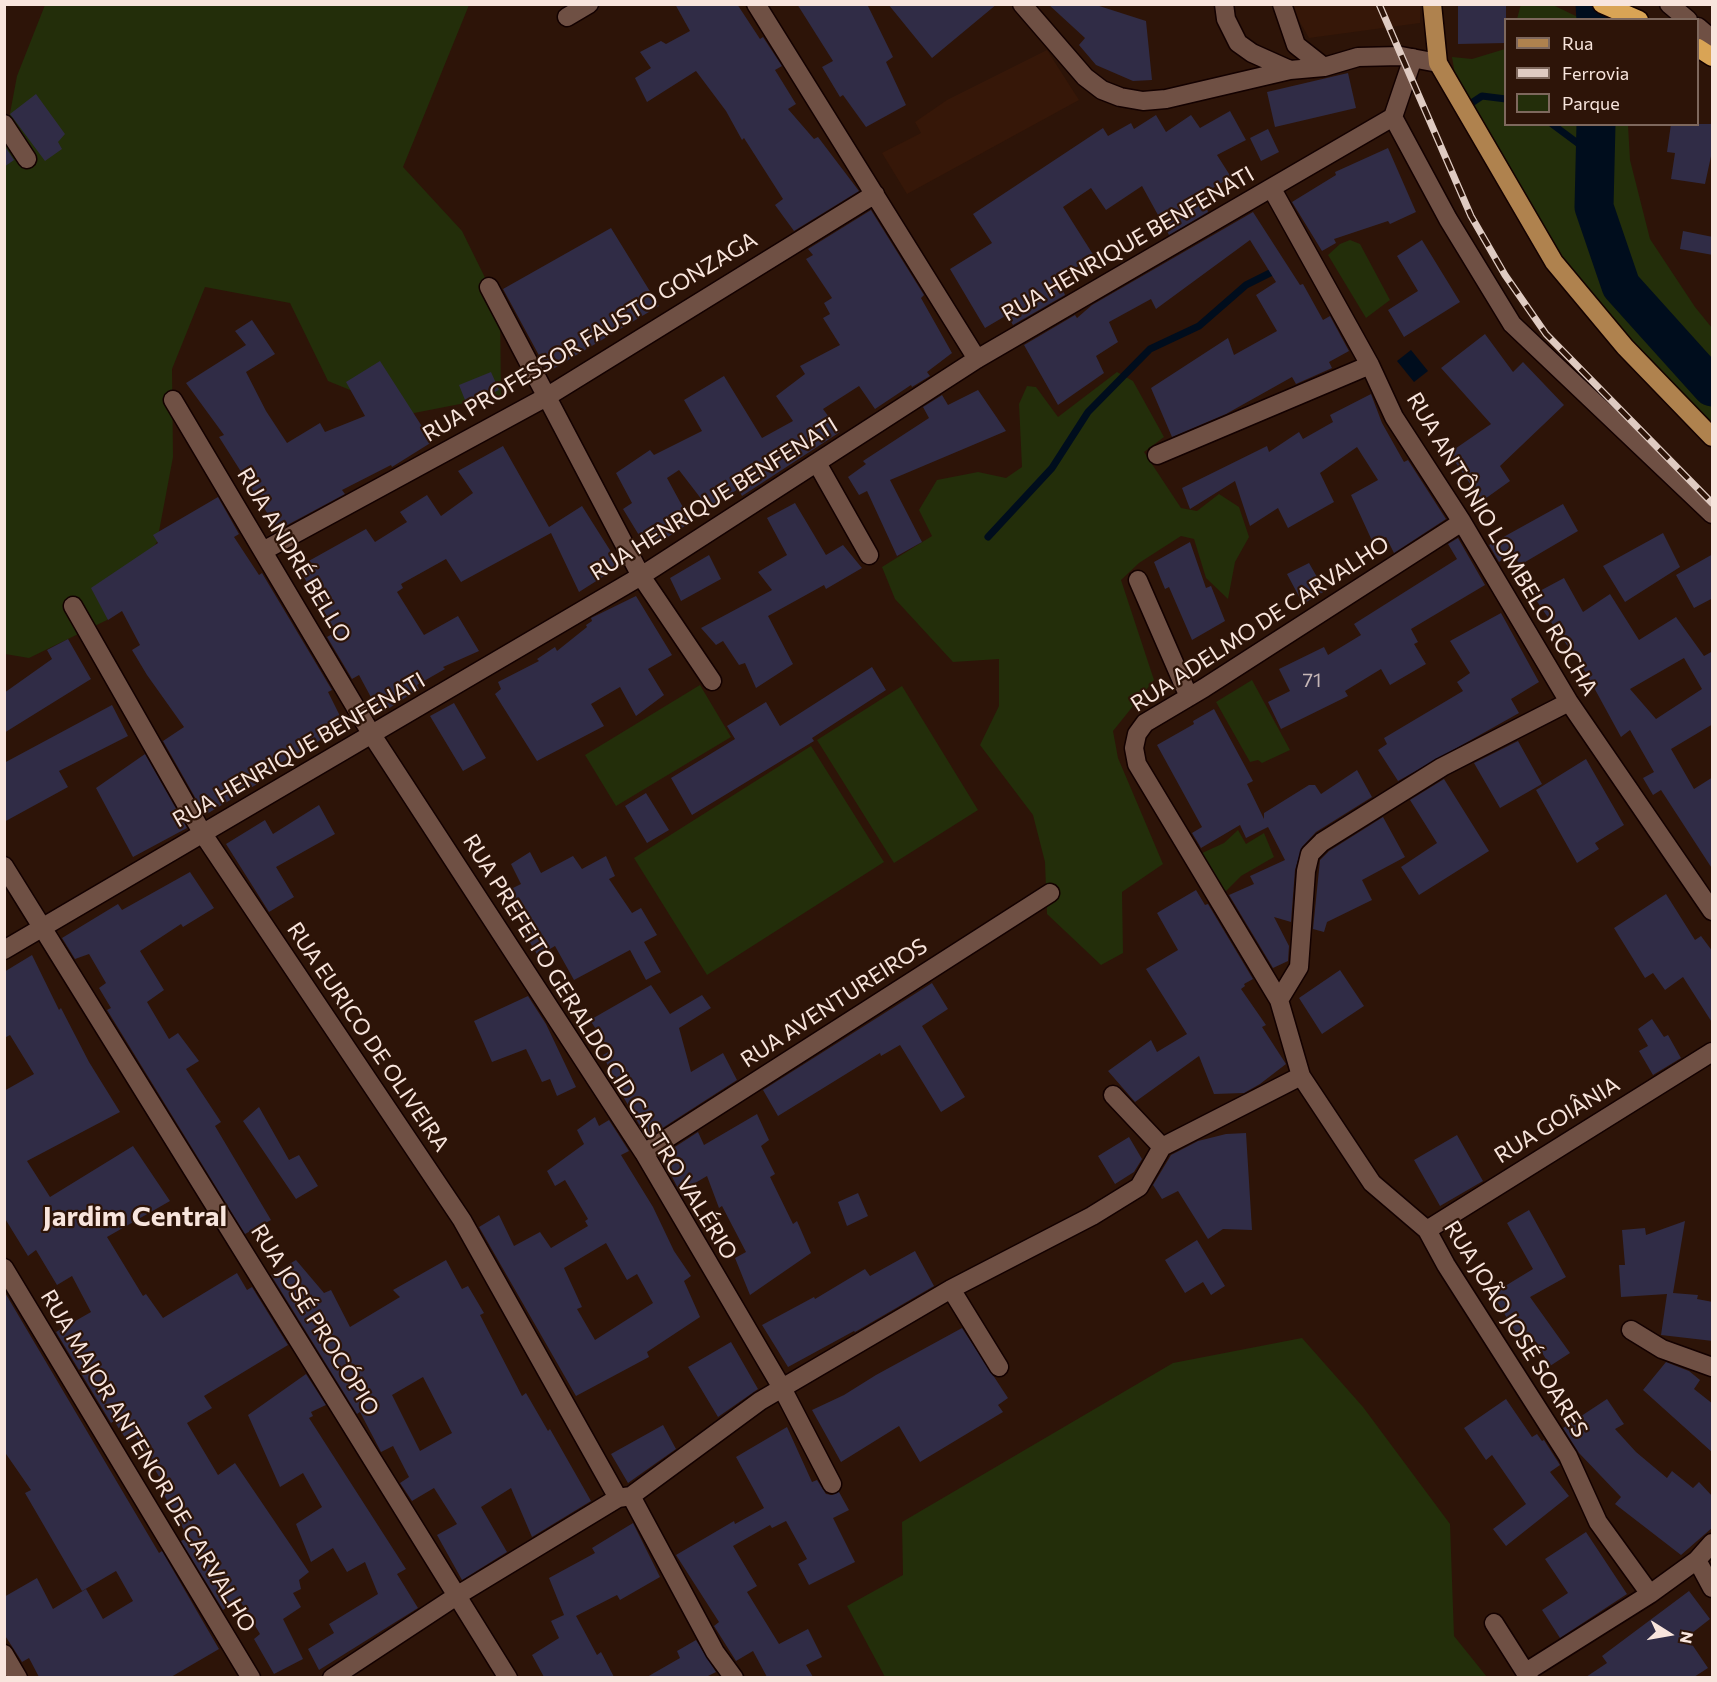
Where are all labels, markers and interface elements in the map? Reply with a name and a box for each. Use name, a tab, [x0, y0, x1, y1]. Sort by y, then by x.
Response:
legend	[1504, 18, 1699, 126]
text: Rua	[1562, 32, 1593, 54]
text: Ferrovia	[1562, 62, 1629, 84]
text: Parque	[1562, 92, 1620, 114]
street label: RUA HENRIQUE BENFENATI	[997, 161, 1259, 327]
street label: RUA PROFESSOR FAUSTO GONZAGA	[418, 226, 762, 448]
street label: RUA ANTÔNIO LOMBELO ROCHA	[1401, 388, 1603, 700]
street label: RUA HENRIQUE BENFENATI	[585, 412, 843, 586]
street label: RUA ANDRÉ BELLO	[231, 463, 357, 647]
street label: RUA ADELMO DE CARVALHO	[1126, 530, 1394, 718]
street label: RUA HENRIQUE BENFENATI	[168, 667, 430, 833]
house number: 71	[1302, 668, 1322, 692]
street label: RUA PREFEITO GERALDO CID CASTRO VALÉRIO	[457, 829, 743, 1265]
street label: RUA EURICO DE OLIVEIRA	[281, 917, 455, 1157]
street label: RUA AVENTUREIROS	[736, 933, 932, 1073]
street label: RUA GOIÂNIA	[1490, 1071, 1624, 1169]
district label: Jardim Central	[43, 1200, 227, 1234]
street label: RUA JOÃO JOSÉ SOARES	[1439, 1216, 1593, 1442]
street label: RUA JOSÉ PROCÓPIO	[245, 1219, 385, 1421]
street label: RUA MAJOR ANTENOR DE CARVALHO	[35, 1285, 261, 1637]
north arrow	[1639, 1604, 1699, 1664]
text: N	[1677, 1630, 1698, 1645]

